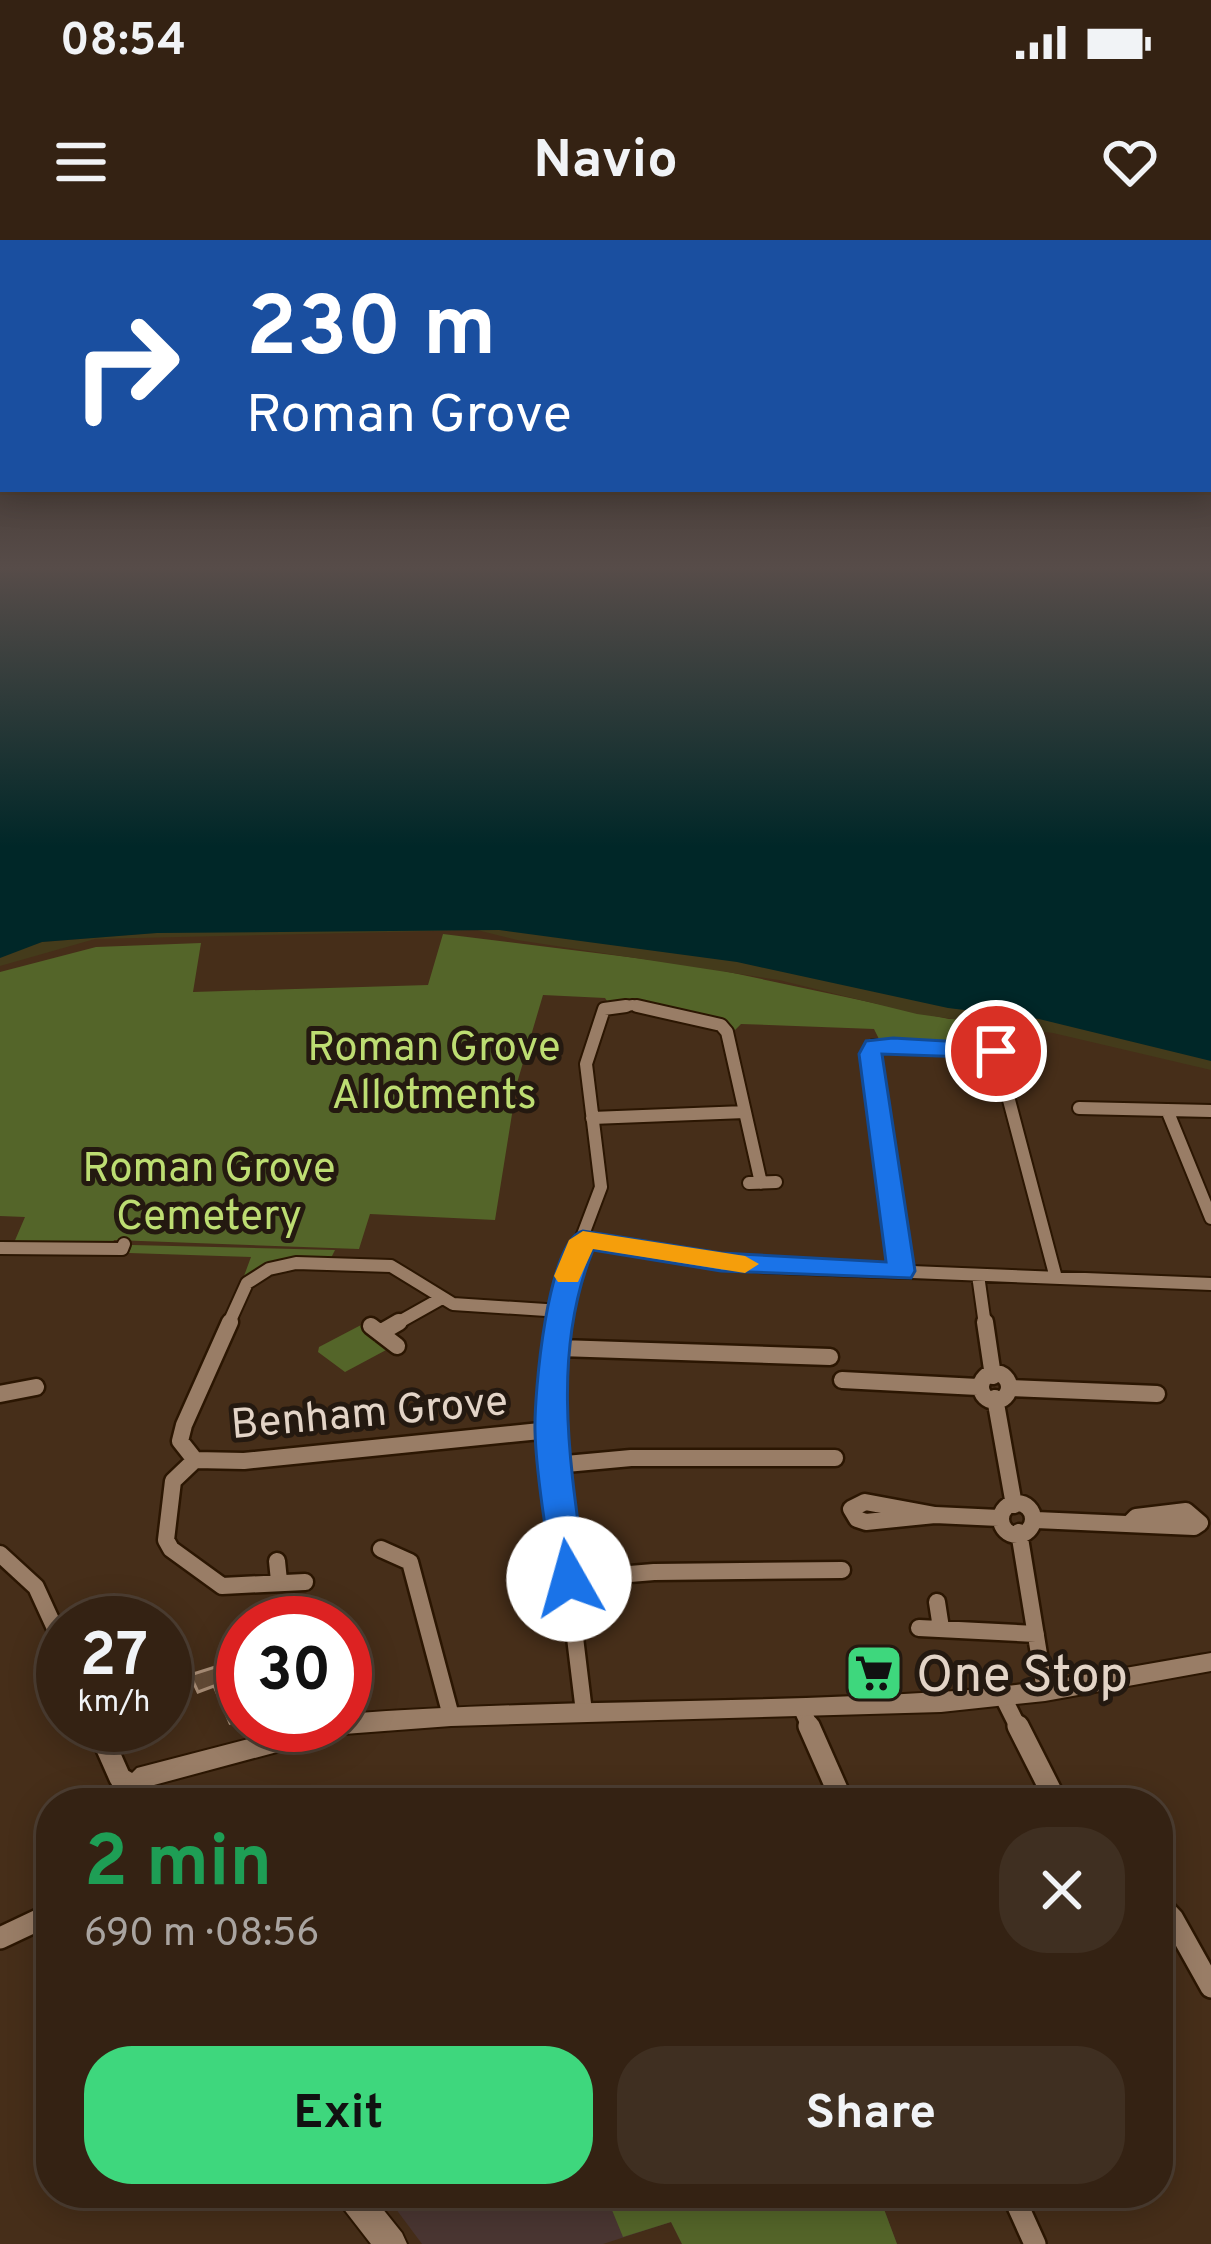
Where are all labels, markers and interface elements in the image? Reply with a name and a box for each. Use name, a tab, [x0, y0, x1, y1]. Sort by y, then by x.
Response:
text: 08:54	[60, 14, 186, 71]
text: Navio	[533, 128, 678, 197]
icon: menu	[48, 129, 114, 195]
icon: heart	[1097, 129, 1163, 195]
text: 230 m	[246, 279, 496, 385]
icon: right	[48, 288, 204, 444]
text: Roman Grove	[246, 383, 572, 452]
pin	[945, 1000, 1047, 1102]
icon: arrive	[963, 1018, 1029, 1084]
park label: Roman Grove Allotments	[307, 1023, 561, 1124]
park label: Roman Grove Cemetery	[82, 1144, 336, 1245]
street label: Benham Grove	[229, 1377, 510, 1454]
position arrow	[506, 1516, 632, 1642]
speed limit sign: 30	[216, 1596, 372, 1752]
text: 27	[80, 1621, 148, 1697]
supermarket icon: One Stop	[843, 1642, 905, 1704]
place label: One Stop	[916, 1646, 1128, 1711]
text: km/h	[78, 1685, 150, 1722]
text: 2 min	[84, 1820, 272, 1912]
button: close	[999, 1827, 1125, 1953]
text: 690 m · 08:56	[84, 1911, 320, 1960]
button: Exit	[84, 2046, 593, 2184]
button: Share	[617, 2046, 1125, 2184]

